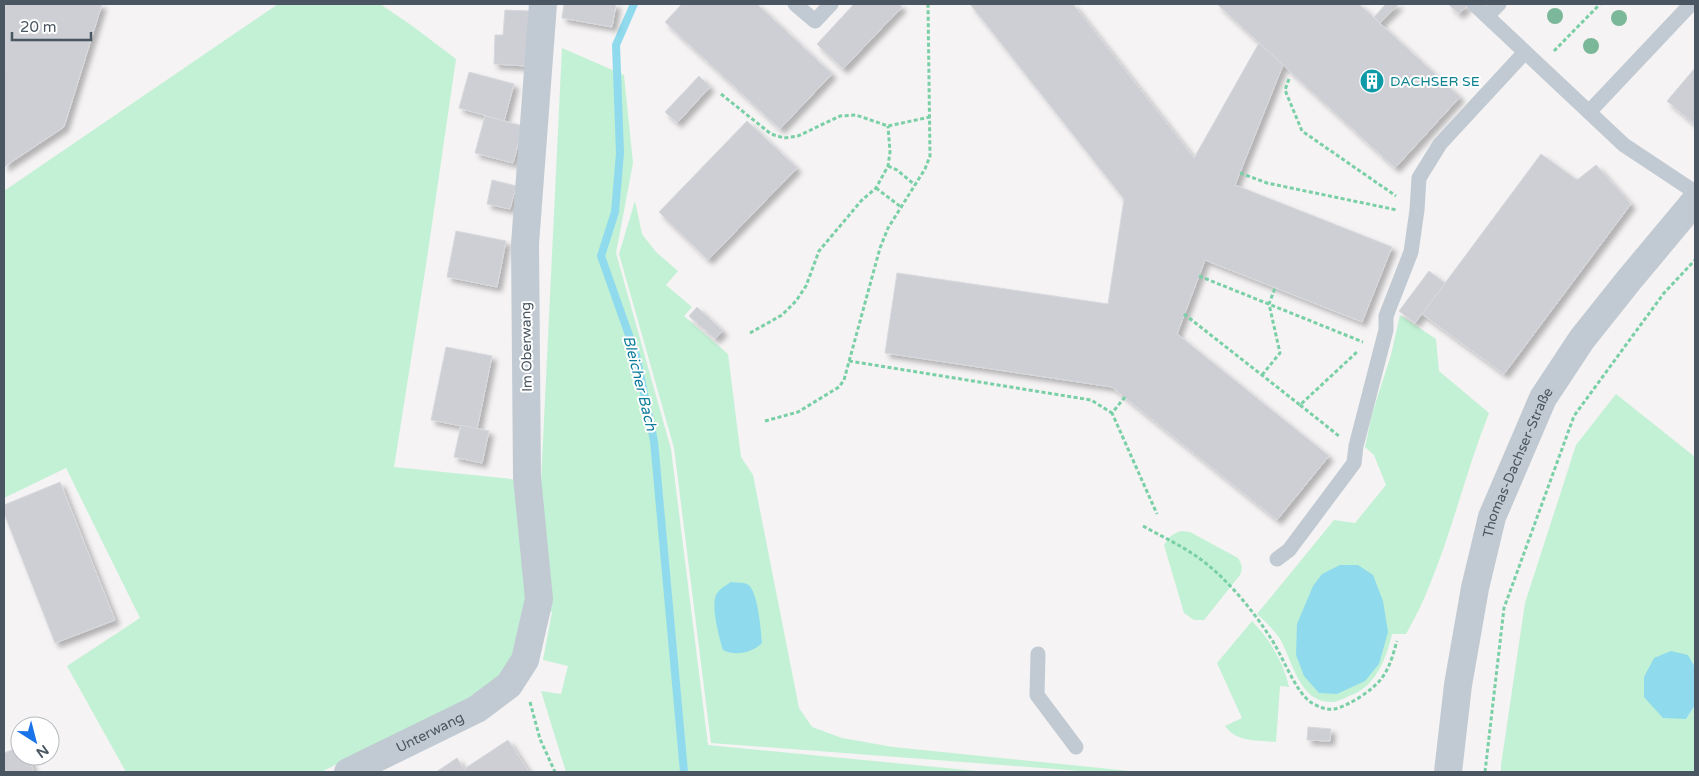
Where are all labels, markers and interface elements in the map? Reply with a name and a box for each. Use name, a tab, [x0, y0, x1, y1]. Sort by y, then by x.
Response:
scale bar	[12, 10, 91, 42]
text: 20 m	[20, 18, 57, 36]
building icon: DACHSER SE	[1359, 68, 1385, 94]
place label: DACHSER SE	[1390, 73, 1480, 90]
street label: Im Oberwang	[517, 302, 536, 392]
water label: Bleicher Bach	[619, 334, 661, 433]
street label: Thomas-Dachser-Straße	[1479, 384, 1557, 539]
street label: Unterwang	[393, 709, 467, 756]
north arrow	[10, 716, 60, 766]
text: N	[33, 741, 52, 761]

